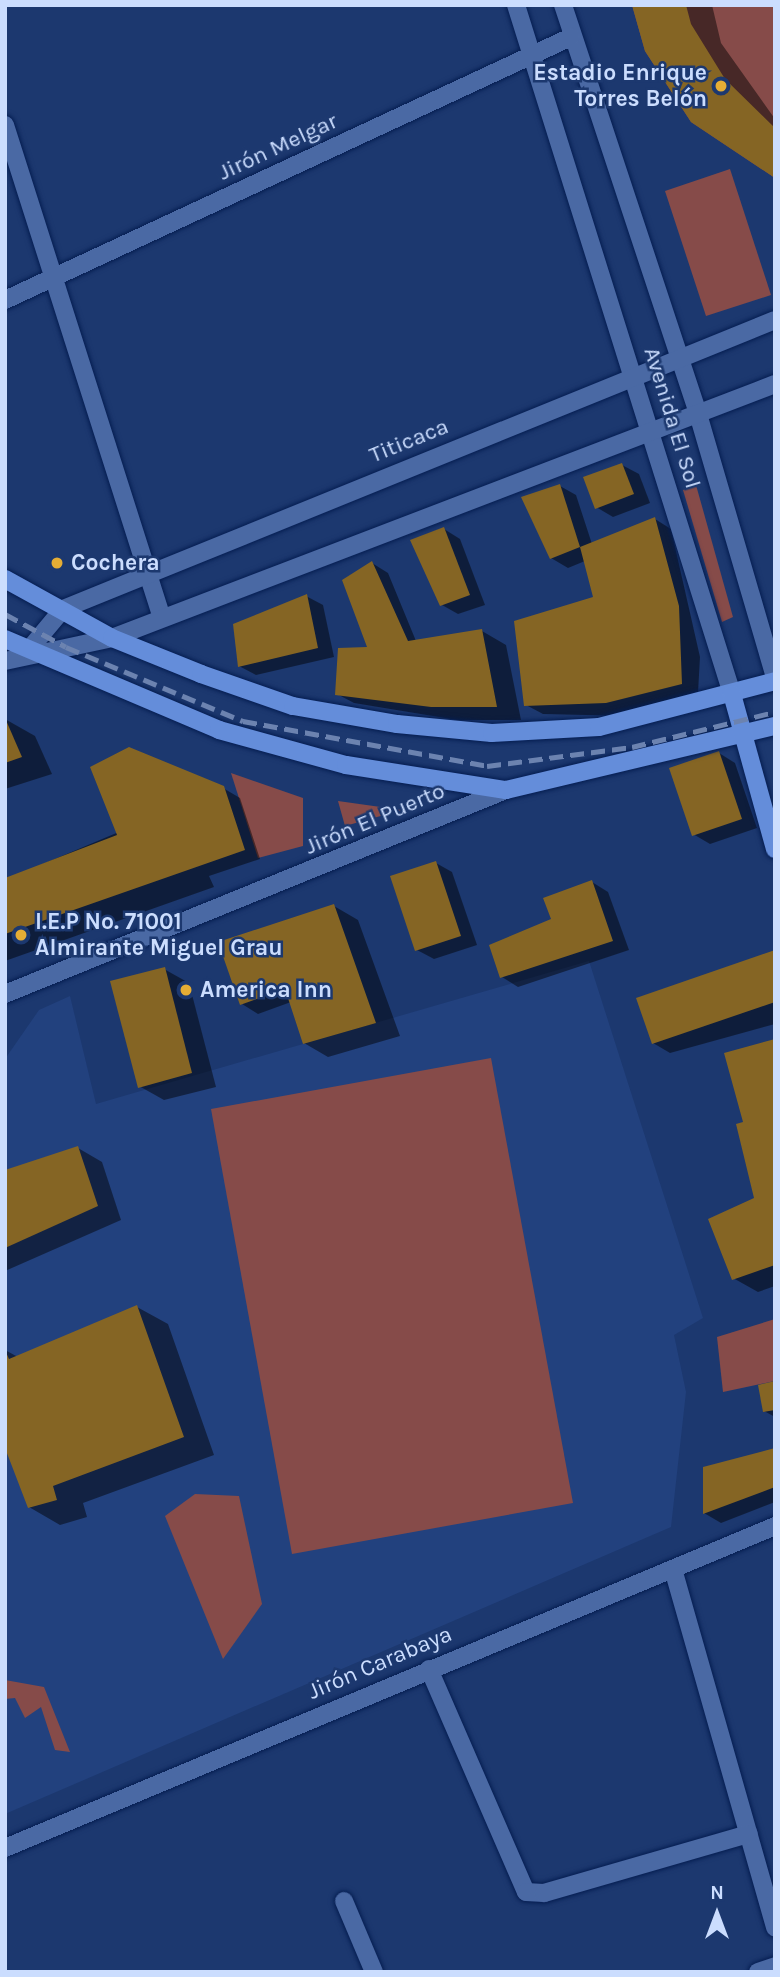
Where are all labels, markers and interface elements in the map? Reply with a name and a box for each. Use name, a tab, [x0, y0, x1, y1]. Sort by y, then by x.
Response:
place label: Estadio Enrique Torres Belón	[533, 59, 707, 113]
marker: Estadio Enrique Torres Belón	[713, 78, 729, 94]
street label: Jirón Melgar	[214, 107, 342, 187]
street label: Avenida El Sol	[637, 344, 707, 492]
street label: Titicaca	[365, 413, 453, 469]
place label: Cochera	[71, 549, 160, 577]
marker: Cochera	[49, 555, 65, 571]
street label: Jirón El Puerto	[301, 777, 449, 861]
place label: I.E.P No. 71001 Almirante Miguel Grau	[35, 908, 283, 962]
marker: I.E.P No. 71001 Almirante Miguel Grau	[13, 927, 29, 943]
place label: America Inn	[200, 976, 332, 1004]
marker: America Inn	[178, 982, 194, 998]
street label: Jirón Carabaya	[304, 1620, 456, 1706]
north arrow	[682, 1879, 752, 1949]
text: N	[710, 1882, 724, 1904]

